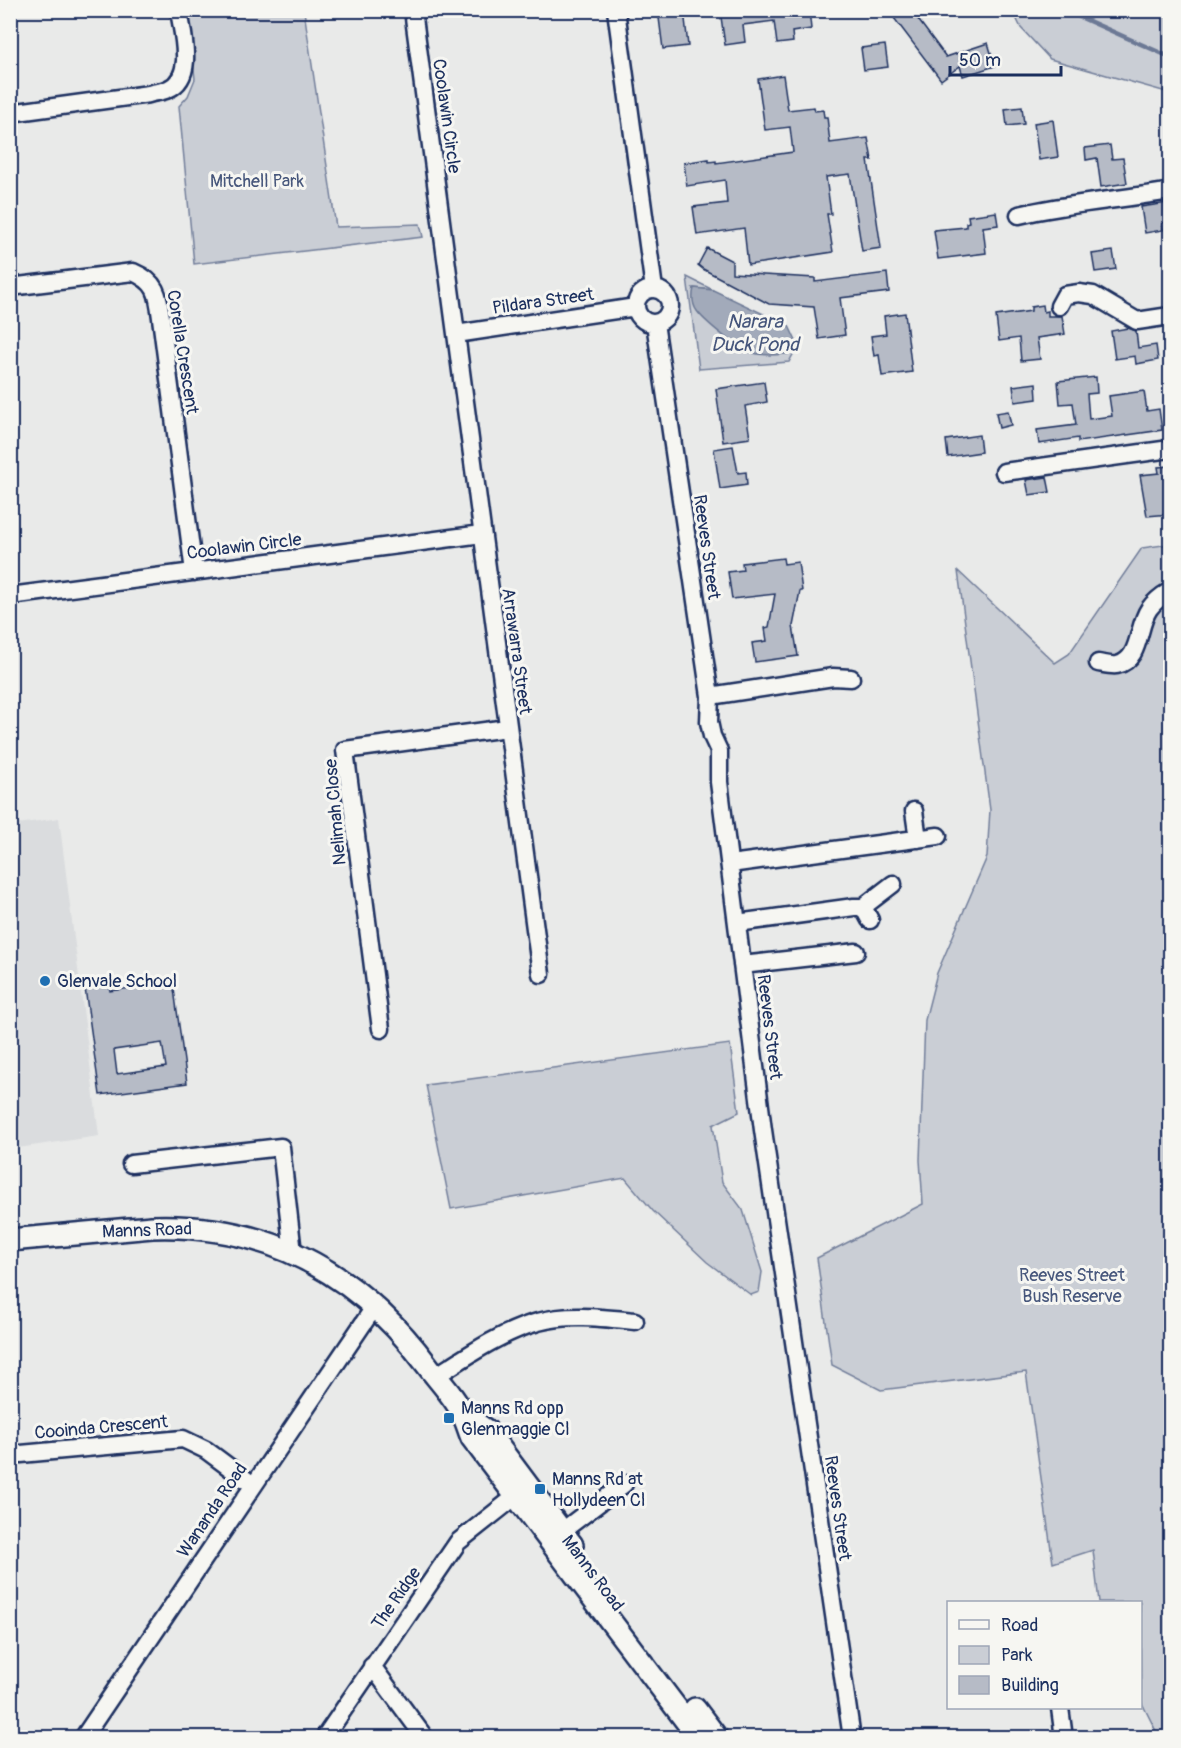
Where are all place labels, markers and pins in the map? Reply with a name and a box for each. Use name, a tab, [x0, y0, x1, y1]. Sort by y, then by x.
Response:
place label: Glenvale School	[57, 970, 177, 993]
marker: Glenvale School	[38, 974, 52, 988]
place label: Manns Rd opp Glenmaggie Cl	[461, 1397, 570, 1441]
marker: Manns Rd opp Glenmaggie Cl	[442, 1411, 456, 1425]
place label: Manns Rd at Hollydeen Cl	[552, 1468, 645, 1512]
marker: Manns Rd at Hollydeen Cl	[533, 1482, 547, 1496]

